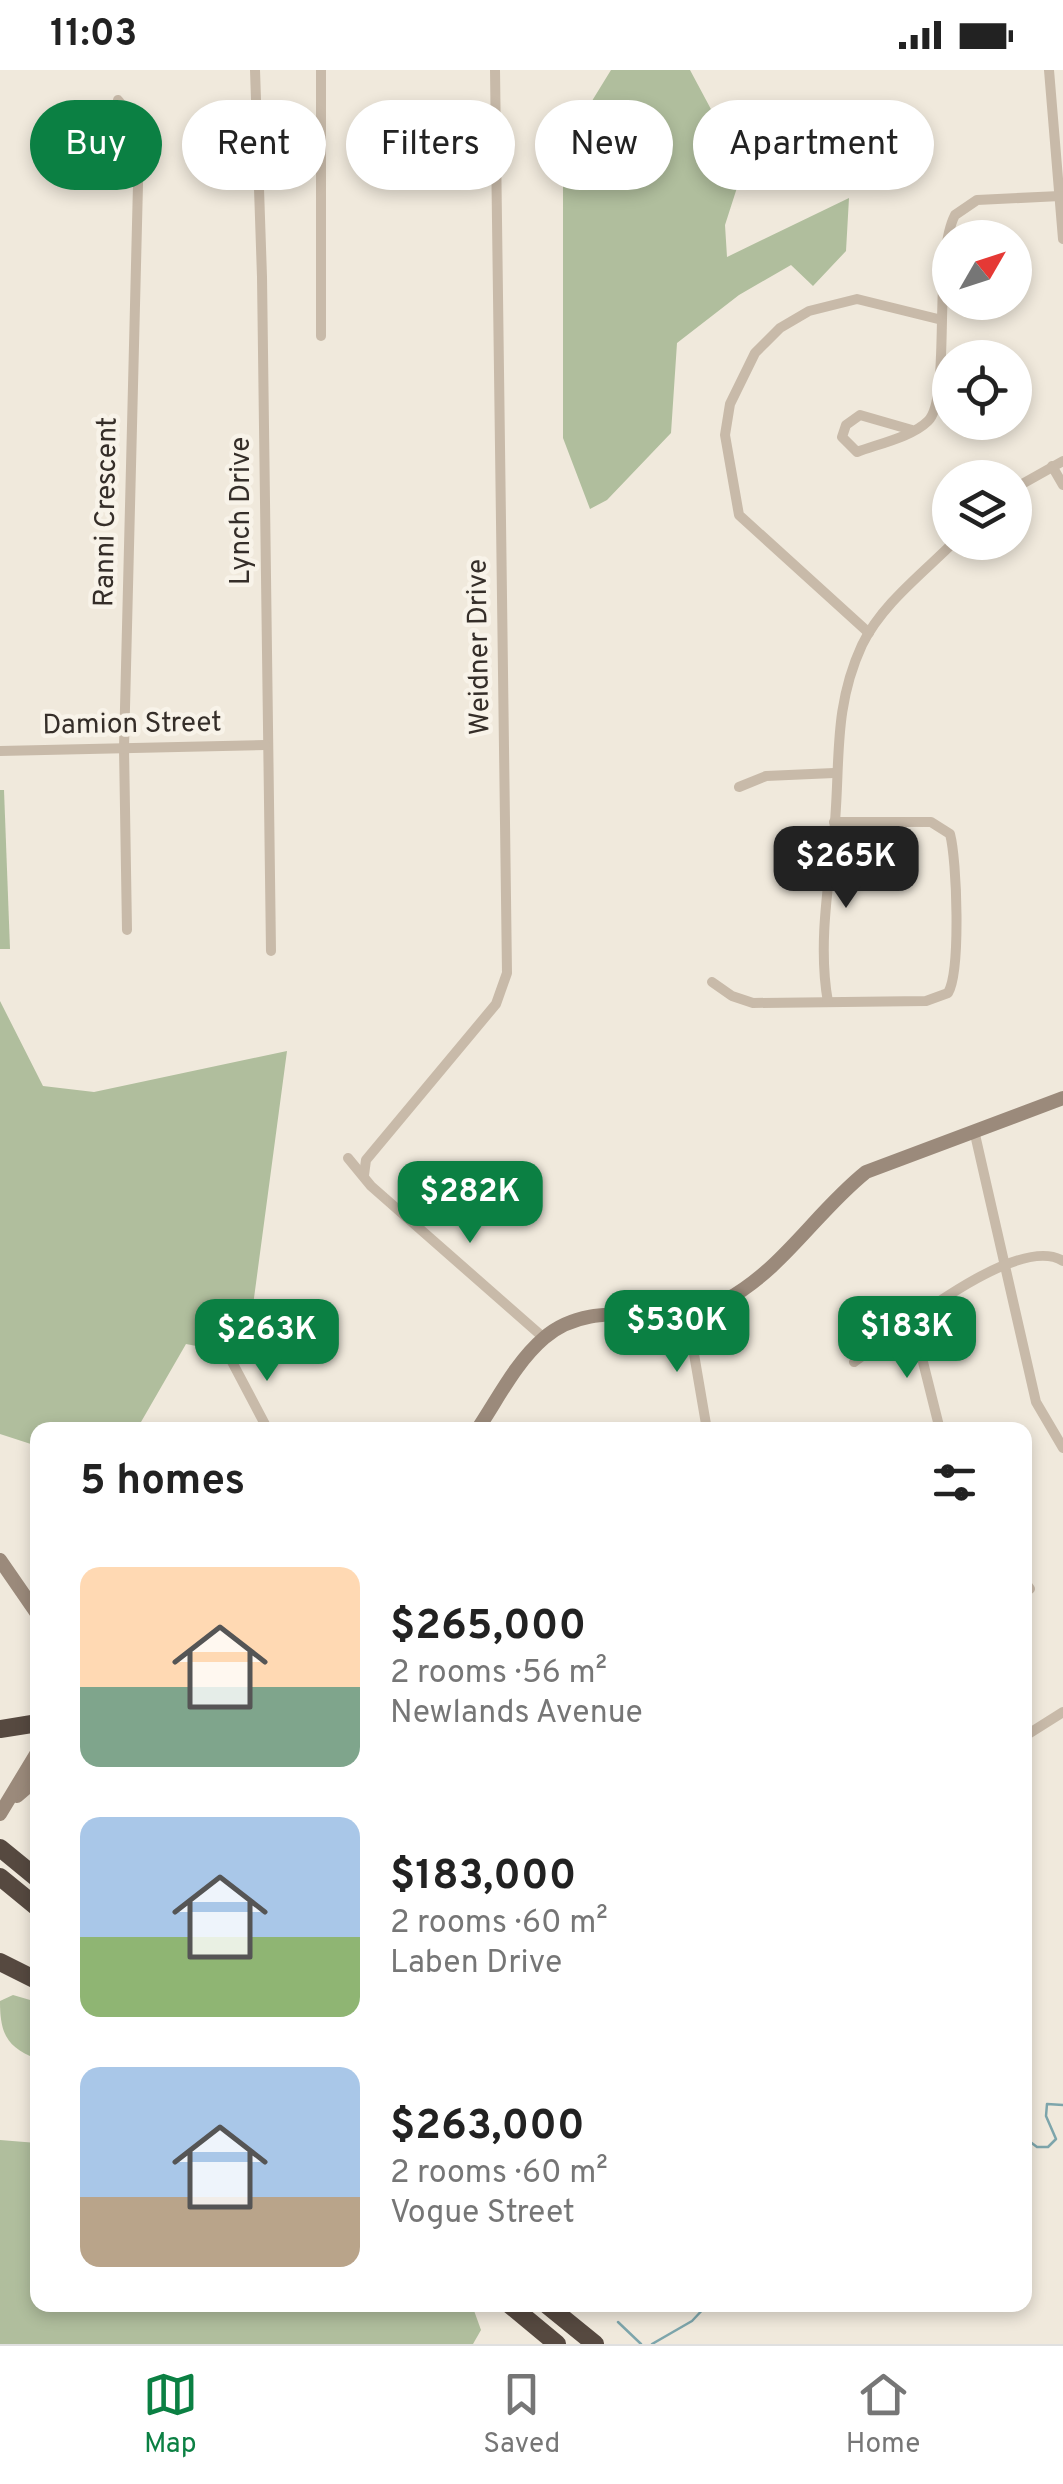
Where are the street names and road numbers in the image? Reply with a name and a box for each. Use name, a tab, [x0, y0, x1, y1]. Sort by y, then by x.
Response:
street label: Ranni Crescent	[87, 416, 127, 608]
street label: Lynch Drive	[224, 437, 260, 585]
street label: Weidner Drive	[460, 559, 500, 735]
street label: Damion Street	[42, 705, 222, 745]

